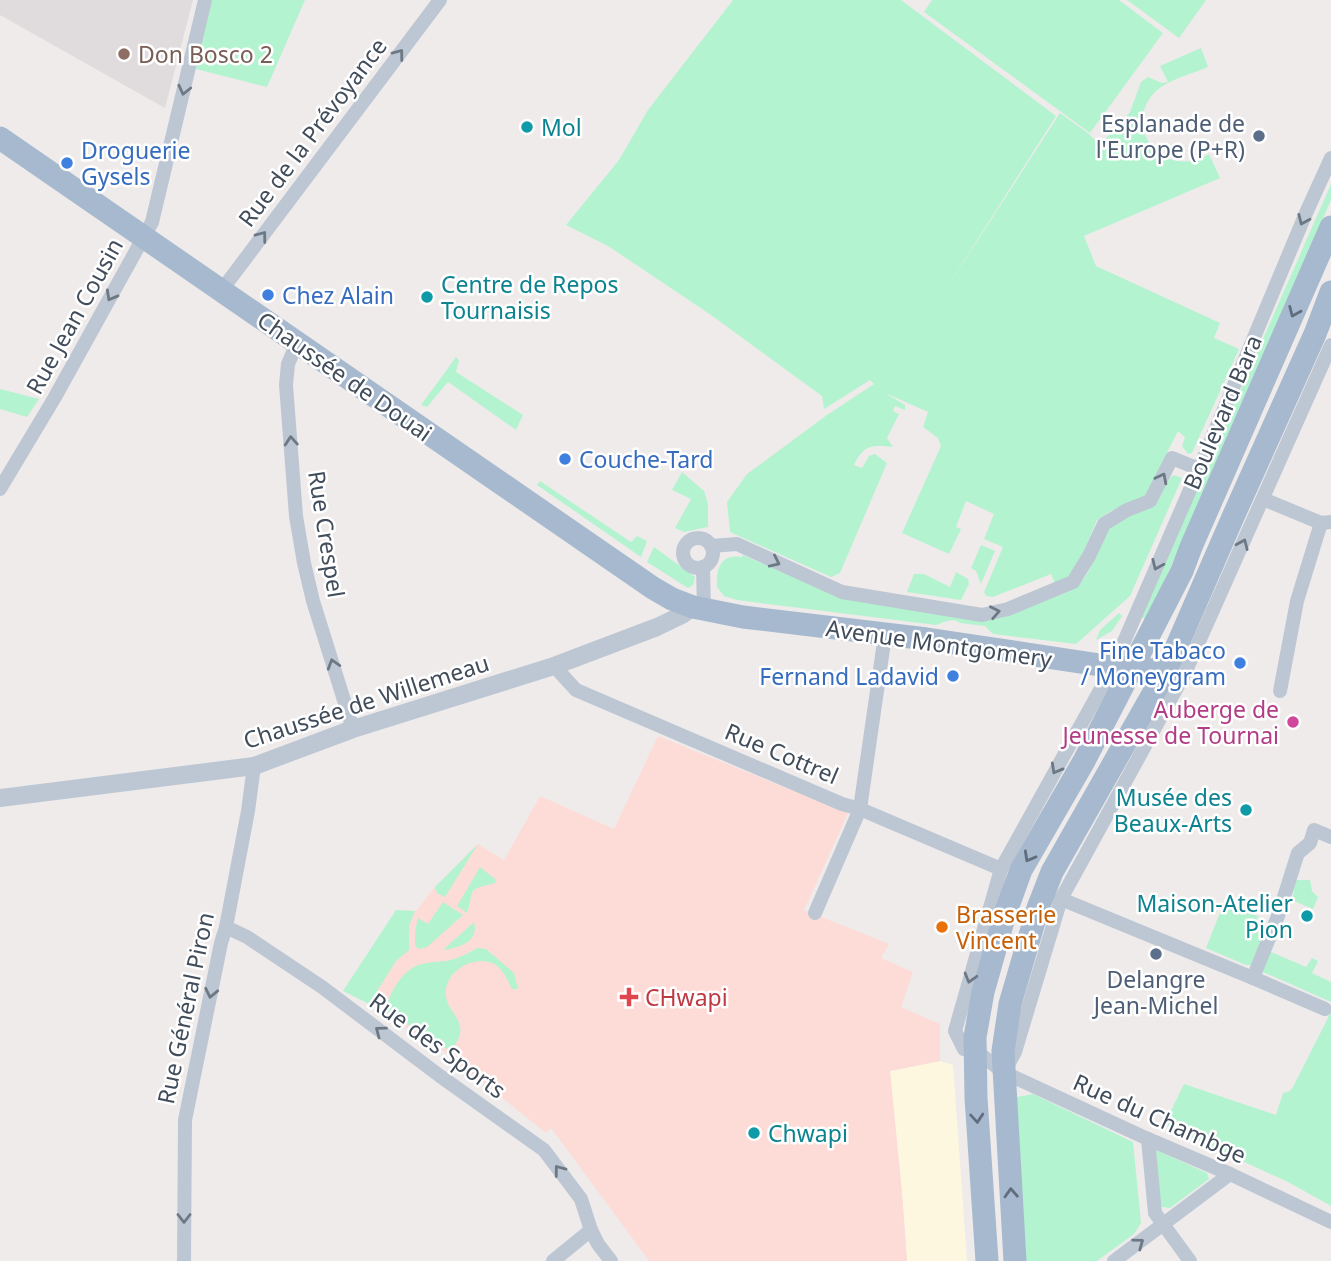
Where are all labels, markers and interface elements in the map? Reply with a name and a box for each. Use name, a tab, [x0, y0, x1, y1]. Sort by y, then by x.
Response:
street label: Rue de la Prévoyance	[230, 31, 394, 233]
place label: Don Bosco 2	[138, 38, 273, 70]
marker: Don Bosco 2	[116, 46, 132, 62]
one-way arrow	[390, 50, 403, 62]
one-way arrow	[177, 84, 192, 96]
place label: Esplanade de l'Europe (P+R)	[1096, 107, 1245, 165]
place label: Mol	[541, 111, 582, 143]
marker: Mol	[519, 119, 535, 135]
marker: Esplanade de l'Europe (P+R)	[1251, 128, 1267, 144]
place label: Droguerie Gysels	[81, 134, 190, 192]
marker: Droguerie Gysels	[59, 155, 75, 171]
one-way arrow	[1297, 213, 1311, 225]
one-way arrow	[254, 231, 266, 244]
street label: Rue Jean Cousin	[18, 232, 130, 400]
place label: Centre de Repos Tournaisis	[441, 268, 618, 326]
place label: Chez Alain	[282, 279, 394, 311]
marker: Chez Alain	[260, 287, 276, 303]
one-way arrow	[106, 289, 119, 302]
marker: Centre de Repos Tournaisis	[419, 289, 435, 305]
street label: Chaussée de Douai	[251, 304, 439, 448]
one-way arrow	[1288, 305, 1302, 317]
street label: Boulevard Bara	[1175, 330, 1269, 494]
one-way arrow	[284, 436, 299, 447]
place label: Couche-Tard	[579, 443, 713, 475]
marker: Couche-Tard	[557, 451, 573, 467]
street label: Rue Crespel	[301, 468, 353, 600]
one-way arrow	[1153, 473, 1167, 485]
one-way arrow	[1235, 539, 1249, 551]
one-way arrow	[768, 554, 781, 568]
one-way arrow	[1151, 557, 1165, 570]
one-way arrow	[989, 606, 1001, 621]
street label: Avenue Montgomery	[824, 611, 1054, 675]
place label: Fine Tabaco / Moneygram	[1081, 634, 1226, 692]
street label: Chaussée de Willemeau	[239, 646, 493, 756]
marker: Fine Tabaco / Moneygram	[1232, 655, 1248, 671]
one-way arrow	[326, 658, 341, 670]
place label: Fernand Ladavid	[759, 660, 939, 692]
marker: Fernand Ladavid	[945, 668, 961, 684]
place label: Auberge de Jeunesse de Tournai	[1060, 693, 1279, 751]
marker: Auberge de Jeunesse de Tournai	[1285, 714, 1301, 730]
street label: Rue Cottrel	[720, 715, 844, 791]
one-way arrow	[1051, 762, 1064, 775]
place label: Musée des Beaux-Arts	[1114, 781, 1232, 839]
marker: Musée des Beaux-Arts	[1238, 802, 1254, 818]
one-way arrow	[1024, 849, 1037, 862]
place label: Maison-Atelier Pion	[1136, 887, 1293, 945]
place label: Brasserie Vincent	[956, 898, 1056, 956]
marker: Maison-Atelier Pion	[1299, 908, 1315, 924]
street label: Rue Général Piron	[149, 909, 221, 1107]
marker: Brasserie Vincent	[934, 919, 950, 935]
marker: Delangre Jean-Michel	[1148, 946, 1164, 962]
place label: Delangre Jean-Michel	[1092, 963, 1218, 1021]
one-way arrow	[963, 972, 978, 984]
place label: CHwapi	[645, 981, 728, 1013]
street label: Rue des Sports	[363, 985, 513, 1105]
one-way arrow	[204, 987, 219, 999]
marker: CHwapi	[619, 987, 639, 1007]
one-way arrow	[376, 1027, 388, 1040]
street label: Rue du Chambge	[1068, 1066, 1252, 1170]
one-way arrow	[969, 1113, 984, 1124]
place label: Chwapi	[768, 1117, 848, 1149]
marker: Chwapi	[746, 1125, 762, 1141]
one-way arrow	[555, 1166, 568, 1178]
one-way arrow	[1004, 1187, 1019, 1198]
one-way arrow	[176, 1213, 192, 1224]
one-way arrow	[1131, 1238, 1143, 1251]

